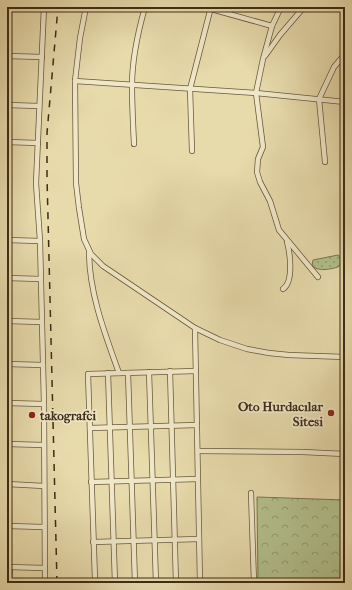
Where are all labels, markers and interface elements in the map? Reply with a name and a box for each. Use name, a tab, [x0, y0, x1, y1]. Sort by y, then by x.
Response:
place label: Oto Hurdacılar Sitesi	[238, 399, 323, 429]
place label: takografci	[39, 408, 96, 424]
marker: Oto Hurdacılar Sitesi	[326, 408, 336, 418]
marker: takografci	[27, 410, 37, 420]

